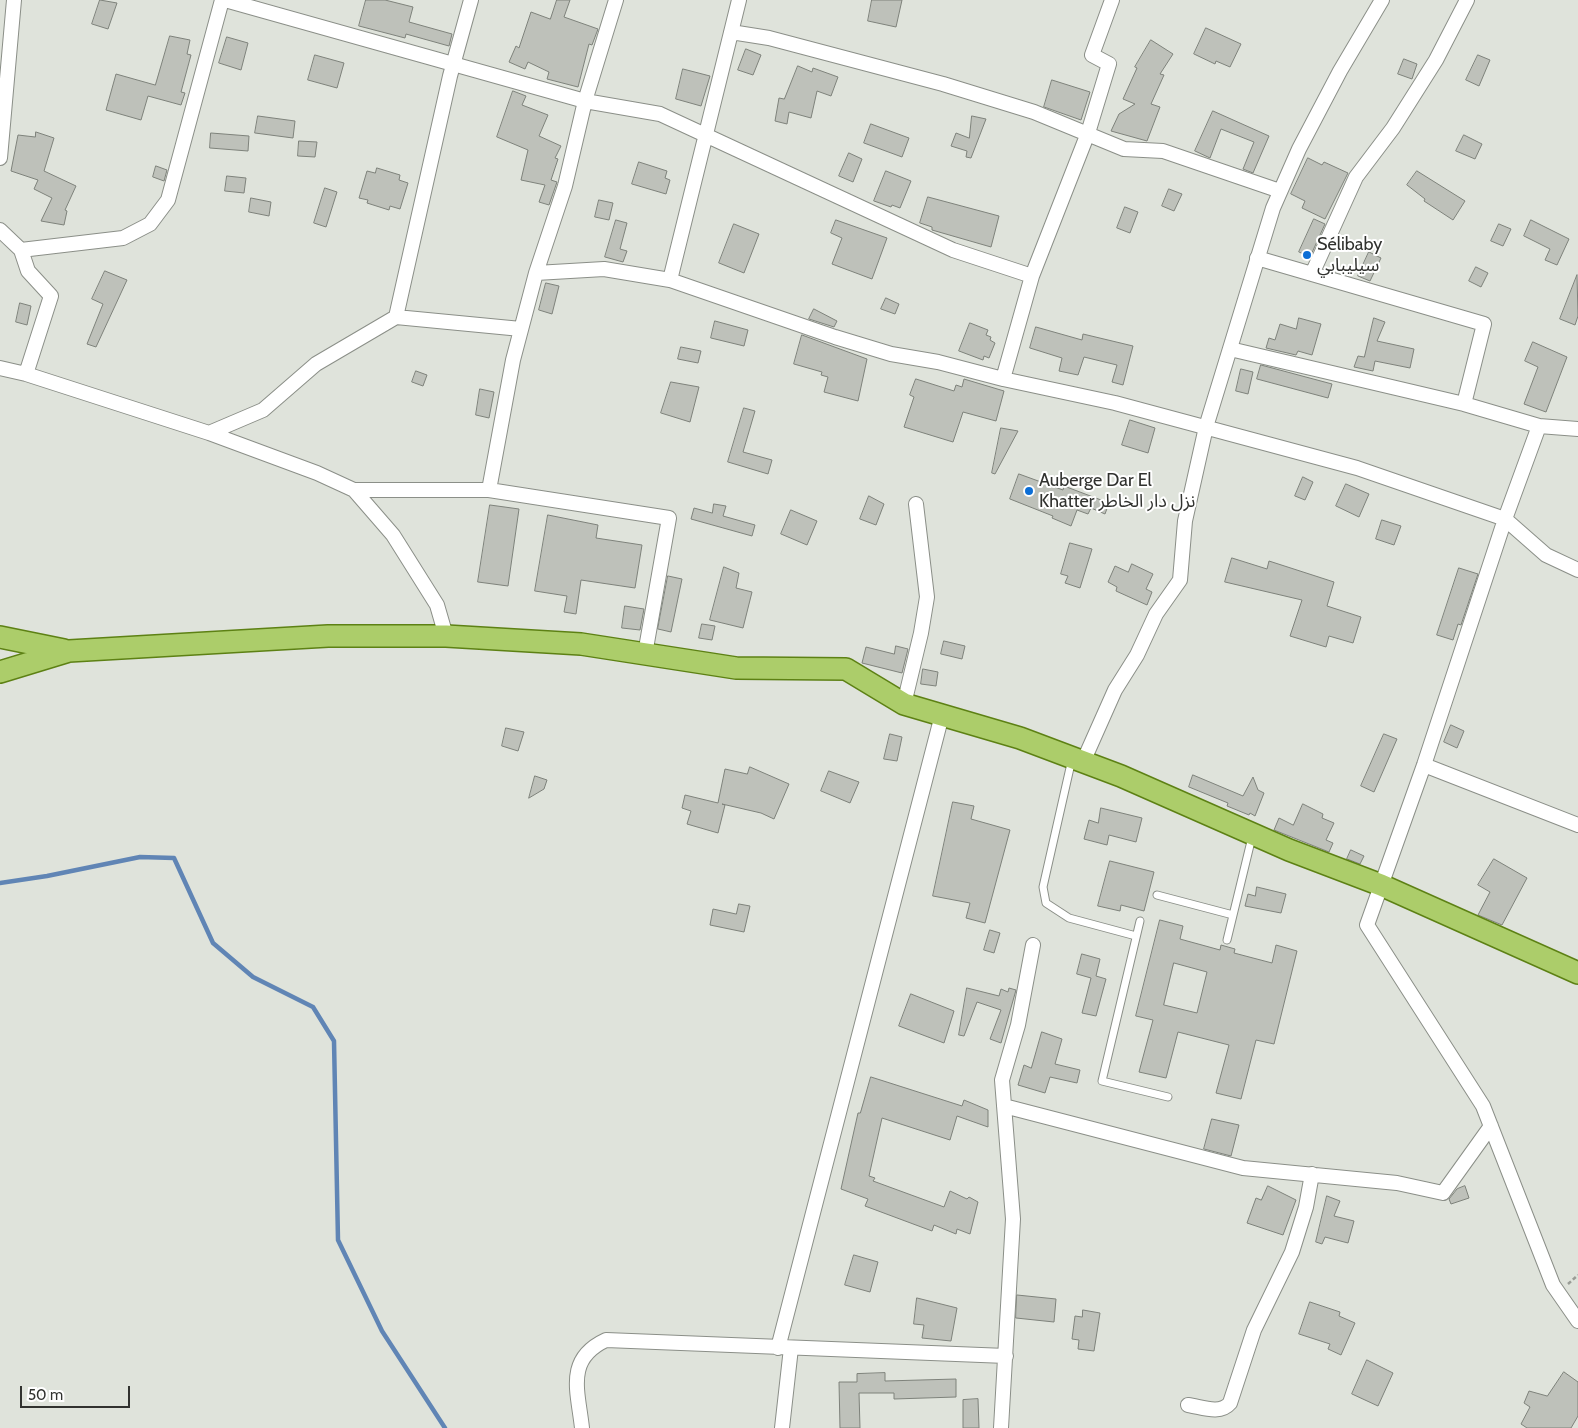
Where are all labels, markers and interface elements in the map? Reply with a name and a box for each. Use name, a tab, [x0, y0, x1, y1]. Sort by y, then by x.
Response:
place label: Sélibaby سيليبابي	[1317, 234, 1382, 276]
marker: Sélibaby سيليبابي	[1301, 249, 1313, 261]
place label: Auberge Dar El Khatter نزل دار الخاطر	[1039, 470, 1195, 512]
marker: Auberge Dar El Khatter نزل دار الخاطر	[1023, 485, 1035, 497]
scale bar	[22, 1376, 132, 1408]
text: 50 m	[28, 1386, 63, 1404]

